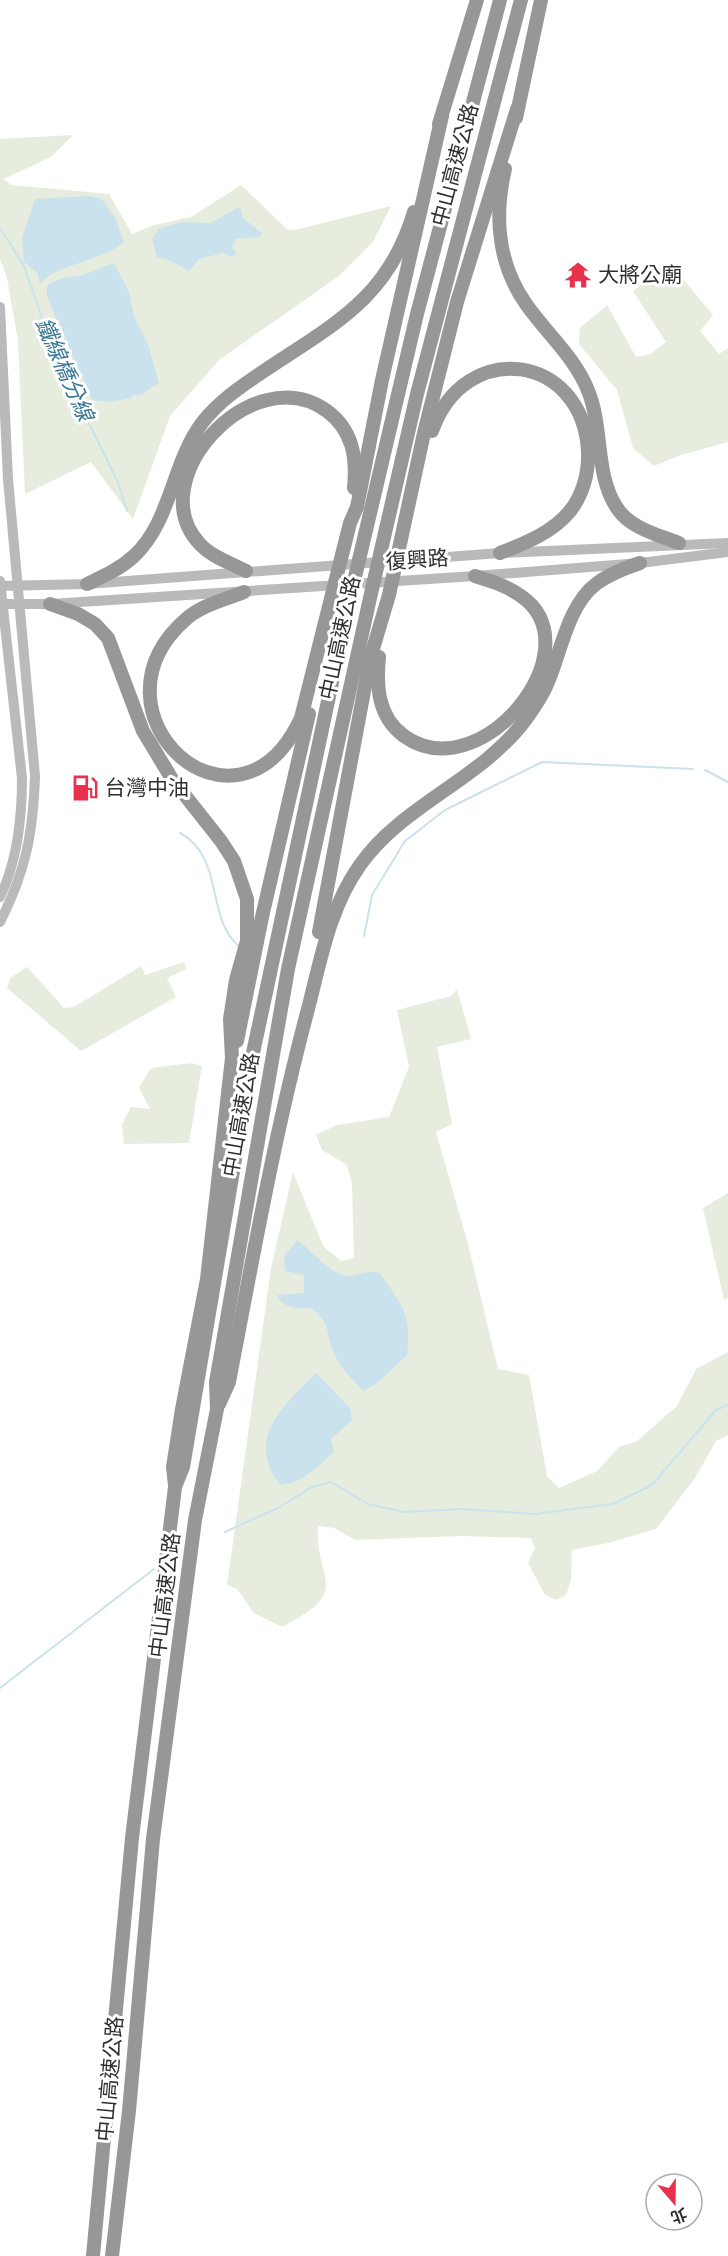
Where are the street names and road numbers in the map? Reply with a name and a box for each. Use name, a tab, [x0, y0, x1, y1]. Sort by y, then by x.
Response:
street label: 中山高速公路	[428, 101, 482, 229]
street label: 復興路	[385, 547, 449, 573]
street label: 中山高速公路	[316, 574, 364, 702]
street label: 中山高速公路	[219, 1051, 263, 1179]
street label: 中山高速公路	[146, 1531, 184, 1659]
street label: 中山高速公路	[94, 2015, 126, 2143]

